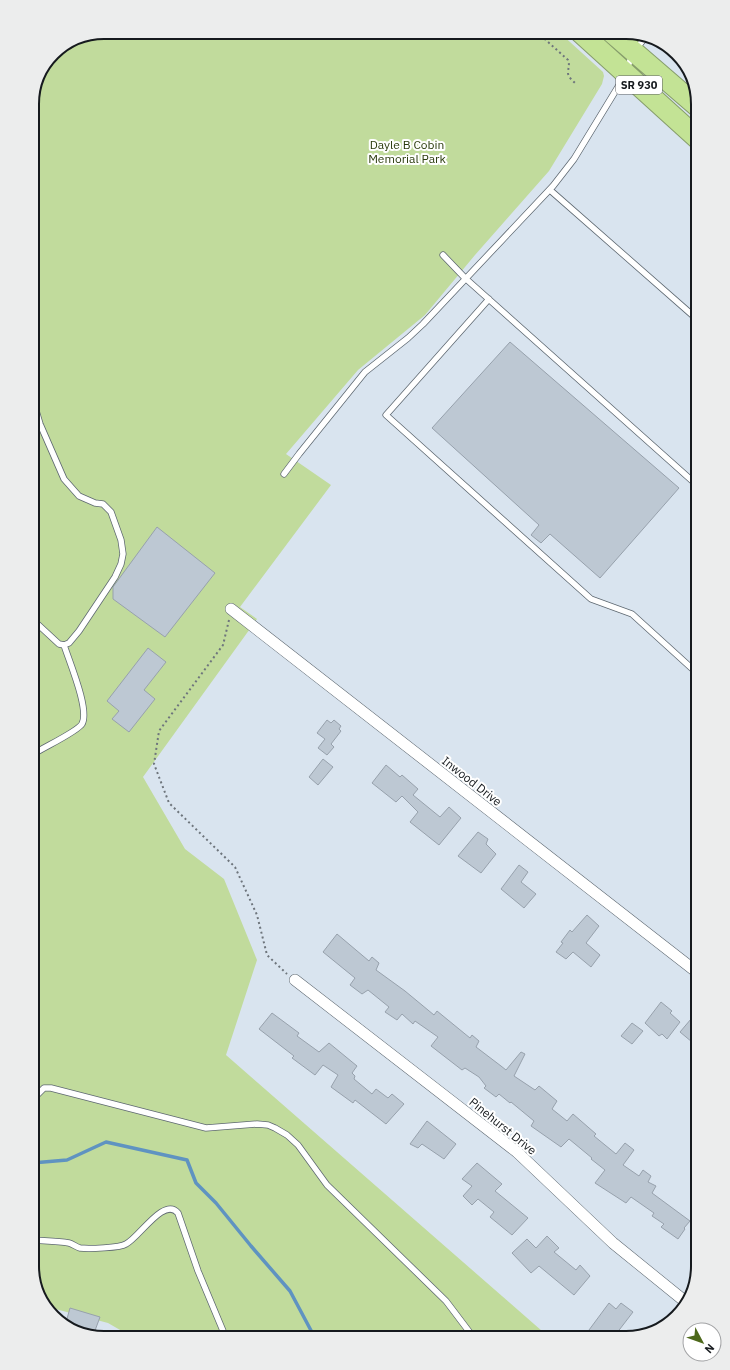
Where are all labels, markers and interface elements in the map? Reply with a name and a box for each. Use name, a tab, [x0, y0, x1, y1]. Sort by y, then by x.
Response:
road number: SR 930	[616, 76, 662, 94]
park label: Dayle B Cobin Memorial Park	[368, 137, 447, 166]
street label: Inwood Drive	[439, 753, 505, 809]
street label: Pinehurst Drive	[466, 1094, 540, 1158]
north arrow	[682, 1322, 722, 1362]
text: N	[702, 1341, 717, 1356]

